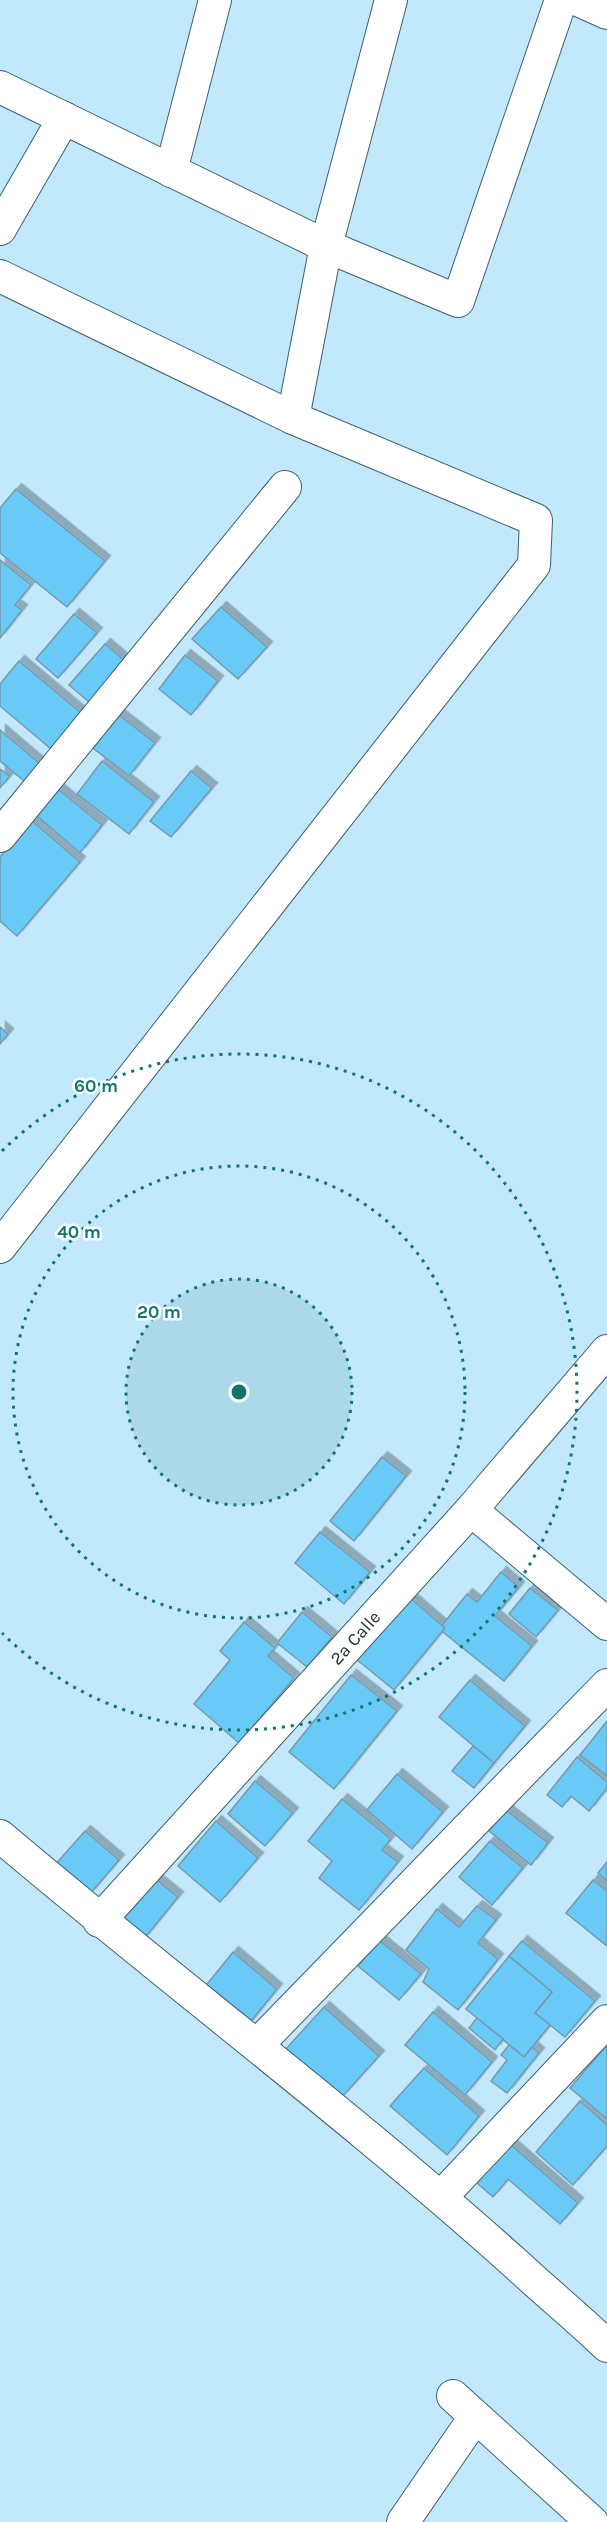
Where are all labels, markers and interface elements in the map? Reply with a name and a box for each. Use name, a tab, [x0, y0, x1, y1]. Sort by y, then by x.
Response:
text: 60 m	[74, 1075, 118, 1097]
text: 40 m	[57, 1221, 101, 1243]
text: 20 m	[137, 1301, 181, 1323]
centre of rings	[229, 1382, 249, 1402]
street label: 2a Calle	[325, 1606, 385, 1669]

